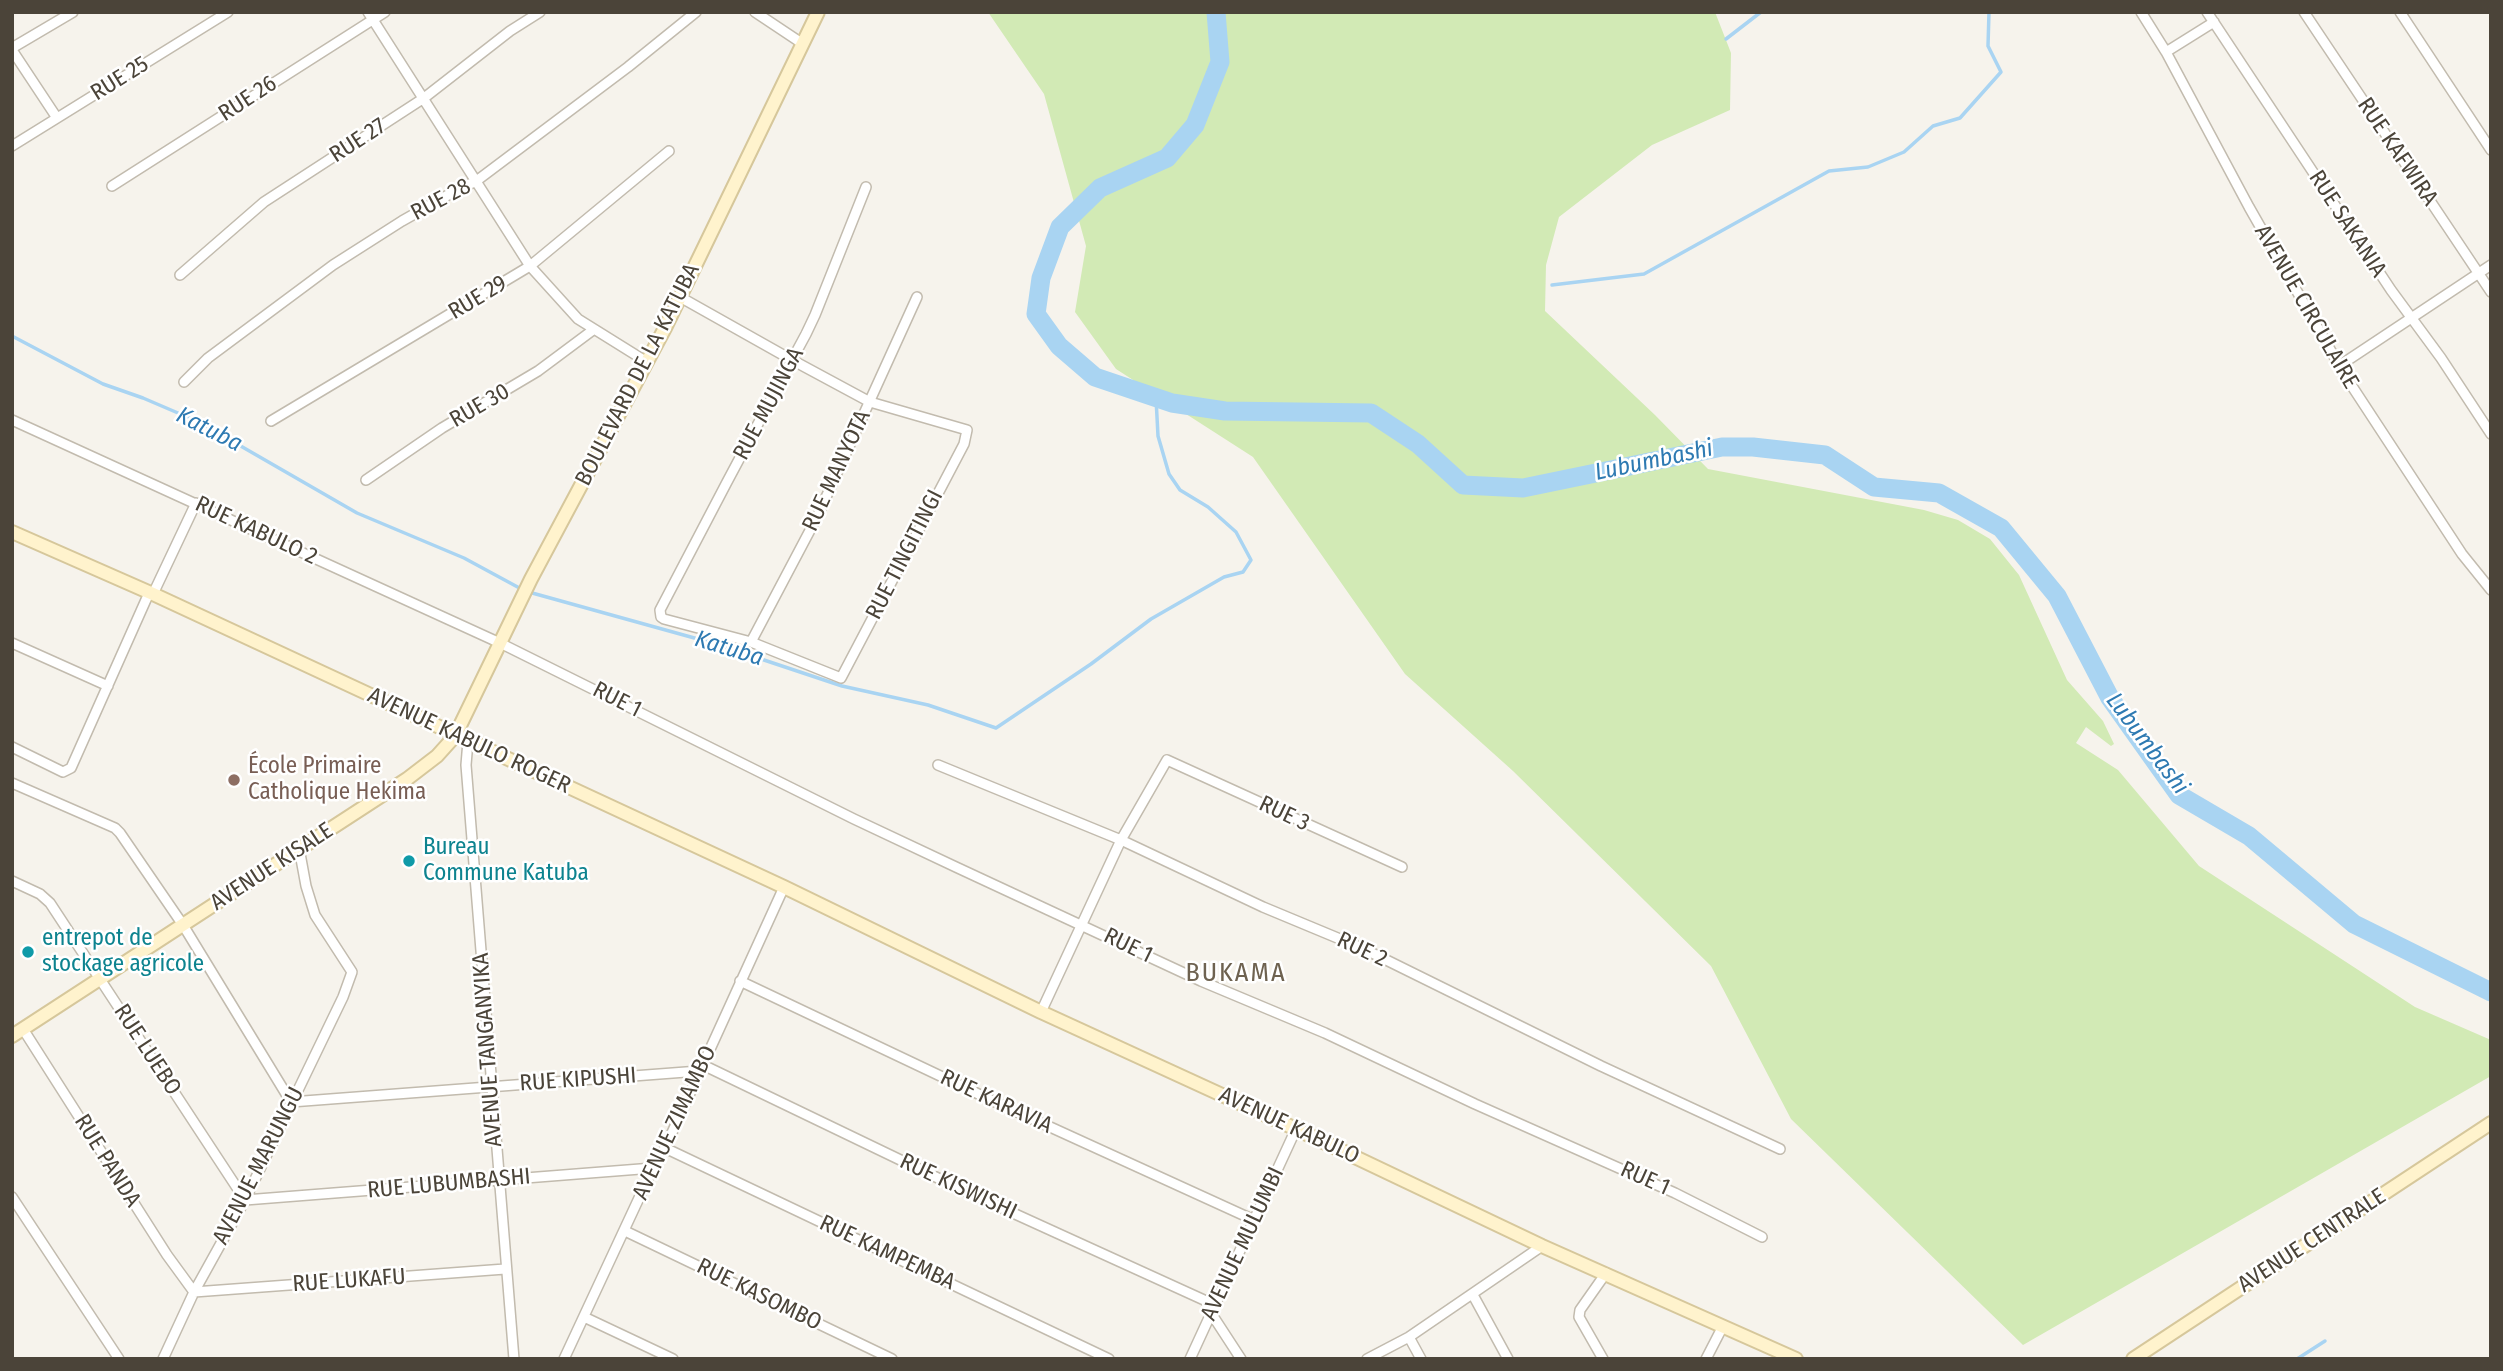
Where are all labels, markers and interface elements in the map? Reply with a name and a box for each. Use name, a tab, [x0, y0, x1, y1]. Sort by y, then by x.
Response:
street label: RUE 25	[86, 51, 154, 107]
street label: RUE 26	[214, 70, 282, 128]
street label: RUE KAFWIRA	[2351, 93, 2443, 211]
street label: RUE 27	[325, 113, 391, 169]
street label: RUE SAKANIA	[2302, 165, 2392, 283]
street label: RUE 28	[406, 173, 476, 227]
street label: AVENUE CIRCULAIRE	[2248, 220, 2364, 394]
street label: BOULEVARD DE LA KATUBA	[570, 259, 706, 491]
street label: RUE 29	[444, 270, 512, 326]
street label: RUE MUJINGA	[728, 343, 810, 465]
street label: RUE 30	[445, 378, 515, 434]
water label: Katuba	[171, 401, 247, 459]
street label: RUE MANYOTA	[797, 406, 877, 536]
water label: Lubumbashi	[1592, 434, 1716, 488]
street label: RUE TINGITINGI	[861, 486, 949, 624]
street label: RUE KABULO 2	[191, 491, 321, 571]
water label: Katuba	[691, 625, 767, 673]
street label: RUE 1	[588, 676, 646, 724]
street label: AVENUE KABULO ROGER	[363, 682, 575, 800]
water label: Lubumbashi	[2099, 687, 2195, 801]
place label: École Primaire Catholique Hekima	[248, 753, 426, 807]
marker: École Primaire Catholique Hekima	[226, 772, 242, 788]
street label: RUE 3	[1254, 790, 1314, 838]
street label: AVENUE KISALE	[206, 817, 338, 917]
place label: Bureau Commune Katuba	[423, 834, 589, 888]
marker: Bureau Commune Katuba	[401, 853, 417, 869]
street label: RUE 1	[1099, 922, 1157, 970]
place label: entrepot de stockage agricole	[42, 925, 204, 979]
street label: RUE 2	[1332, 926, 1392, 974]
marker: entrepot de stockage agricole	[20, 944, 36, 960]
street label: AVENUE TANGANYIKA	[467, 952, 509, 1148]
district label: BUKAMA	[1186, 958, 1286, 990]
street label: RUE LUEBO	[107, 999, 187, 1101]
street label: AVENUE ZIMAMBO	[627, 1042, 723, 1204]
street label: RUE KIPUSHI	[519, 1062, 637, 1098]
street label: RUE KARAVIA	[936, 1064, 1056, 1140]
street label: AVENUE KABULO	[1214, 1081, 1364, 1171]
street label: AVENUE MARUNGU	[207, 1083, 311, 1249]
street label: RUE PANDA	[68, 1110, 146, 1212]
street label: RUE KISWISHI	[895, 1148, 1021, 1226]
street label: RUE 1	[1616, 1156, 1674, 1202]
street label: RUE LUBUMBASHI	[366, 1163, 532, 1205]
street label: AVENUE MULUMBI	[1195, 1163, 1291, 1325]
street label: AVENUE CENTRALE	[2233, 1183, 2391, 1299]
street label: RUE KAMPEMBA	[815, 1210, 959, 1296]
street label: RUE KASOMBO	[692, 1253, 826, 1337]
street label: RUE LUKAFU	[292, 1263, 406, 1299]

